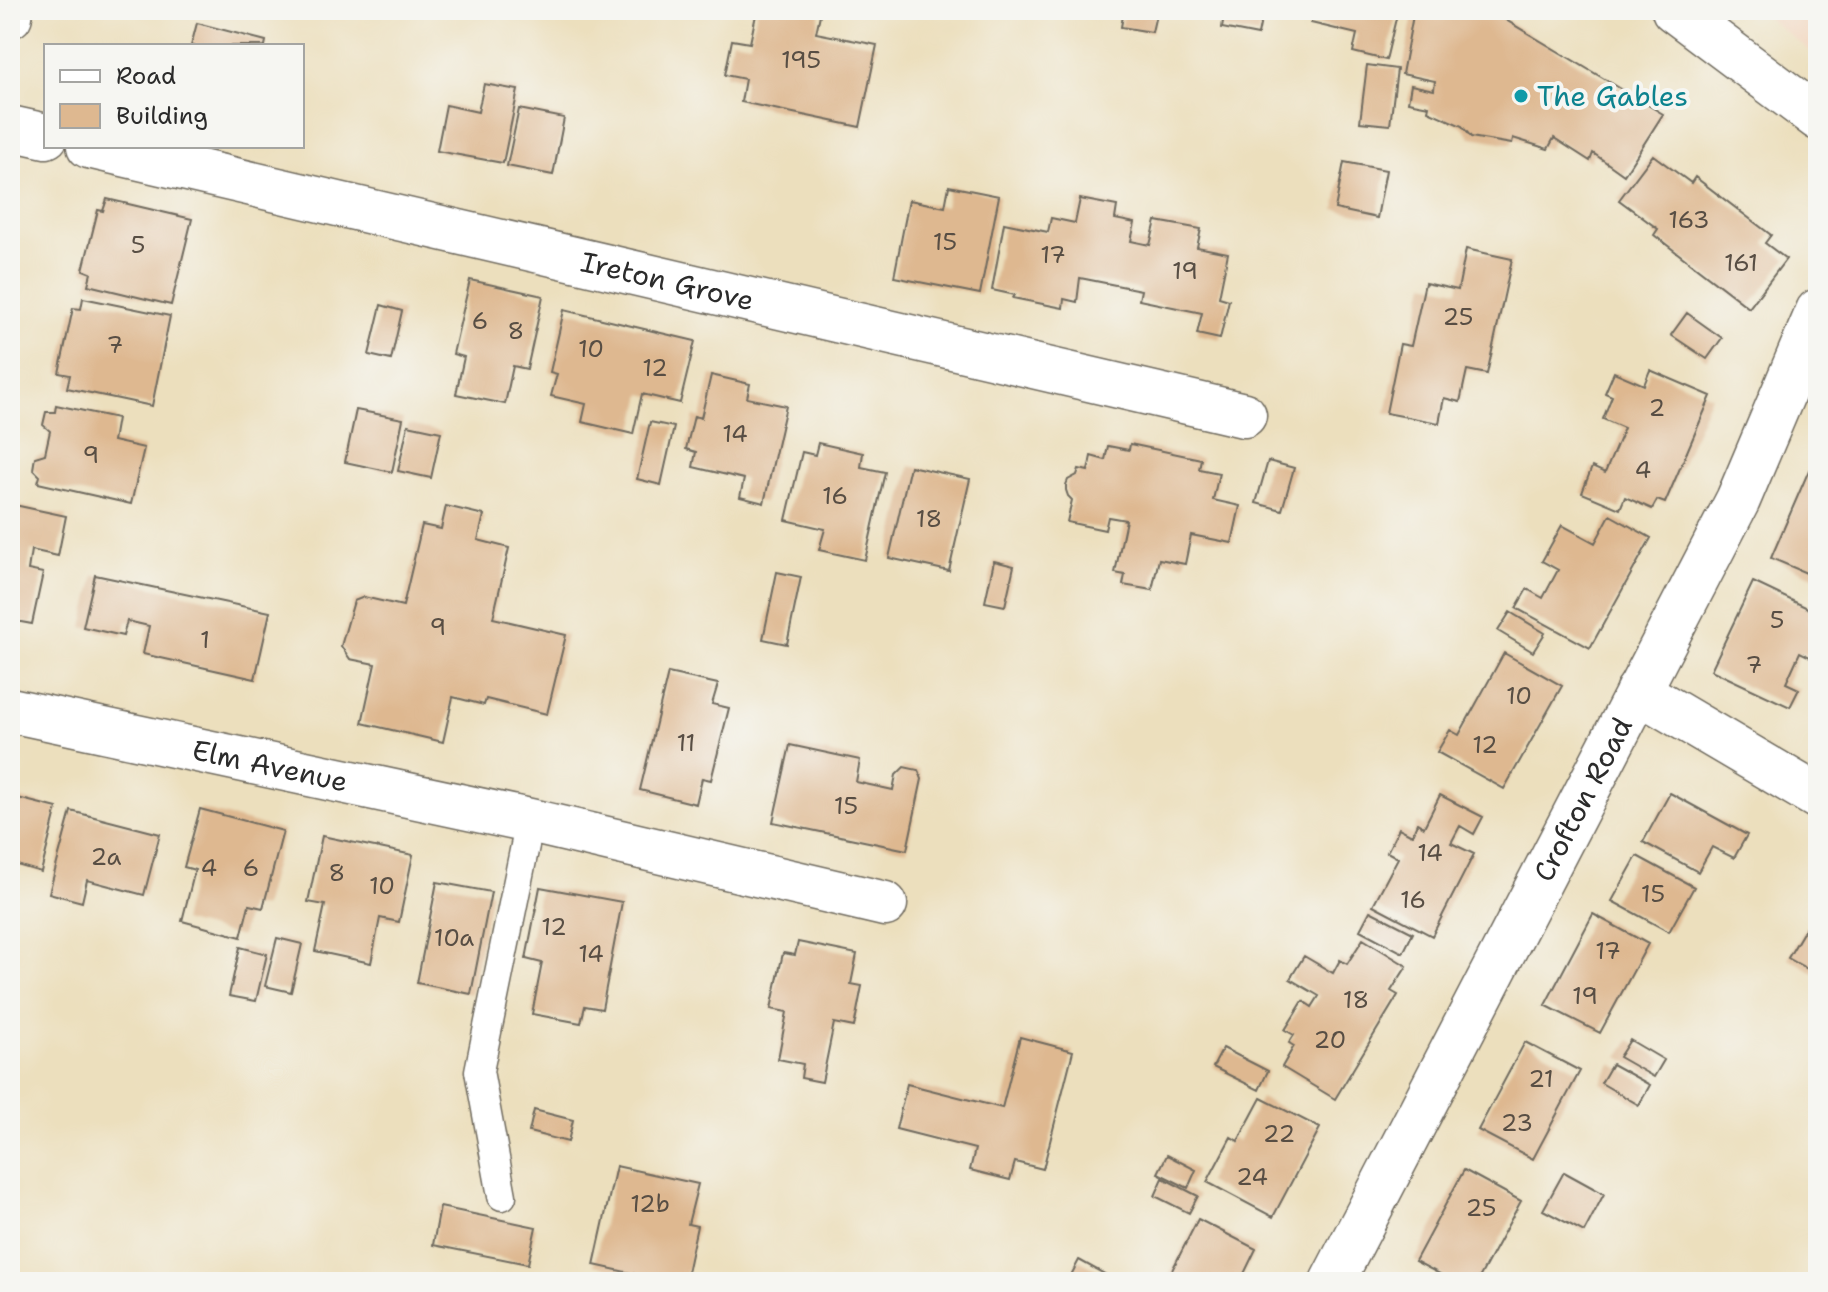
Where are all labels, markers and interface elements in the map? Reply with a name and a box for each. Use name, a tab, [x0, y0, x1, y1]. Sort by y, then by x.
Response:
legend	[44, 44, 304, 148]
house number: 195	[781, 44, 821, 76]
text: Road	[116, 60, 176, 92]
place label: The Gables	[1537, 77, 1688, 115]
marker: The Gables	[1512, 87, 1530, 105]
text: Building	[116, 100, 208, 132]
house number: 163	[1668, 204, 1710, 236]
house number: 15	[933, 226, 957, 258]
house number: 5	[131, 229, 145, 261]
house number: 17	[1040, 239, 1066, 271]
street label: Ireton Grove	[577, 242, 758, 319]
house number: 161	[1724, 247, 1758, 279]
house number: 19	[1172, 255, 1198, 287]
house number: 25	[1442, 301, 1474, 333]
house number: 6	[472, 305, 488, 337]
house number: 8	[508, 315, 524, 347]
house number: 7	[107, 329, 123, 361]
house number: 10	[578, 333, 604, 365]
house number: 12	[642, 352, 668, 384]
house number: 2	[1649, 392, 1665, 424]
house number: 14	[722, 418, 748, 450]
house number: 9	[83, 439, 99, 471]
house number: 4	[1635, 454, 1651, 486]
house number: 16	[822, 480, 848, 512]
house number: 18	[916, 503, 942, 535]
house number: 5	[1770, 604, 1784, 636]
house number: 9	[430, 611, 446, 643]
house number: 1	[200, 624, 210, 656]
house number: 7	[1746, 649, 1762, 681]
house number: 10	[1506, 680, 1532, 712]
street label: Crofton Road	[1524, 711, 1641, 888]
house number: 11	[676, 727, 696, 759]
house number: 12	[1472, 729, 1498, 761]
street label: Elm Avenue	[189, 730, 351, 801]
house number: 15	[834, 790, 858, 822]
house number: 14	[1417, 837, 1443, 869]
house number: 2a	[91, 841, 121, 873]
house number: 4	[201, 852, 217, 884]
house number: 6	[243, 852, 259, 884]
house number: 8	[329, 857, 345, 889]
house number: 10	[369, 870, 395, 902]
house number: 15	[1641, 878, 1665, 910]
house number: 16	[1400, 884, 1426, 916]
house number: 12	[541, 911, 567, 943]
house number: 10a	[434, 922, 474, 954]
house number: 17	[1595, 935, 1621, 967]
house number: 14	[578, 938, 604, 970]
house number: 19	[1572, 980, 1598, 1012]
house number: 18	[1343, 984, 1369, 1016]
house number: 20	[1314, 1024, 1346, 1056]
house number: 21	[1528, 1063, 1554, 1095]
house number: 23	[1501, 1107, 1533, 1139]
house number: 22	[1263, 1118, 1295, 1150]
house number: 24	[1236, 1161, 1268, 1193]
house number: 12b	[630, 1188, 670, 1220]
house number: 25	[1465, 1192, 1497, 1224]

